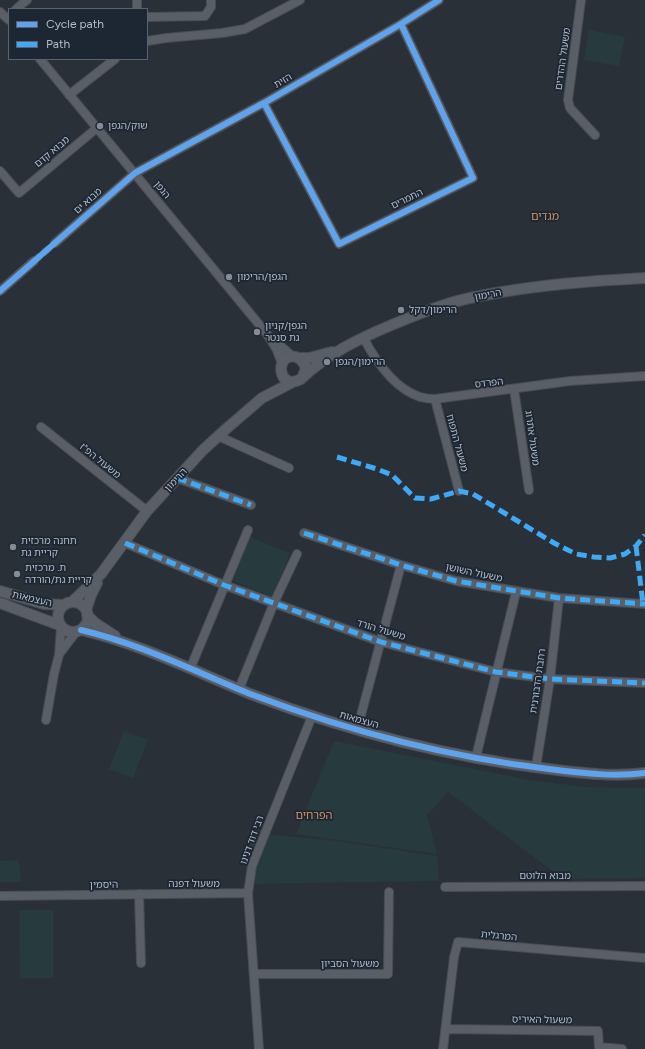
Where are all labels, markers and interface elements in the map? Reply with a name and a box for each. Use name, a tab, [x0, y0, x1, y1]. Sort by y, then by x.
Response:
legend	[8, 8, 148, 60]
text: Cycle path	[46, 17, 104, 31]
street label: משעול ההדרים	[553, 27, 573, 91]
text: Path	[46, 37, 70, 51]
street label: הזית	[272, 71, 294, 91]
place label: שוק/הגפן	[108, 120, 148, 132]
marker: שוק/הגפן	[95, 121, 105, 131]
street label: מבוא קדם	[32, 134, 72, 170]
street label: הגפן	[151, 179, 173, 201]
street label: מבוא ים	[71, 185, 105, 217]
street label: התמרים	[389, 186, 425, 212]
district label: מגדים	[531, 210, 559, 224]
place label: הגפן/הרימון	[237, 271, 287, 283]
marker: הגפן/הרימון	[224, 272, 234, 282]
street label: הרימון	[473, 287, 503, 303]
place label: הרימון/דקל	[409, 304, 457, 316]
marker: הרימון/דקל	[396, 305, 406, 315]
place label: הגפן/קניון גת סנטר	[265, 320, 307, 344]
marker: הגפן/קניון גת סנטר	[252, 327, 262, 337]
place label: הרימון/הגפן	[335, 356, 385, 368]
marker: הרימון/הגפן	[322, 357, 332, 367]
street label: הפרדס	[474, 375, 504, 391]
street label: משעול אתרוג	[522, 410, 542, 466]
street label: משעול התפוח	[444, 413, 470, 473]
street label: משעול הפ"ז	[77, 441, 123, 481]
street label: הרימון	[162, 466, 190, 494]
place label: תחנה מרכזית קריית גת	[21, 535, 77, 558]
marker: תחנה מרכזית קריית גת	[8, 542, 18, 552]
street label: משעול השושן	[445, 561, 503, 585]
place label: ת. מרכזית קריית גת/הורדה	[25, 562, 92, 586]
marker: ת. מרכזית קריית גת/הורדה	[12, 569, 22, 579]
street label: העצמאות	[11, 589, 53, 609]
street label: משעול הורד	[355, 617, 407, 643]
street label: רחבת הדבורנית	[528, 648, 548, 714]
street label: העצמאות	[338, 709, 380, 731]
district label: הפרחים	[296, 809, 332, 823]
street label: רבי דוד דנינו	[238, 814, 266, 866]
street label: מבוא הלוטם	[519, 870, 571, 882]
street label: משעול דפנה	[168, 878, 220, 890]
street label: היסמין	[90, 879, 118, 891]
street label: המרגלית	[480, 928, 518, 944]
street label: משעול הסביון	[321, 958, 379, 970]
street label: משעול האיריס	[512, 1013, 572, 1027]

